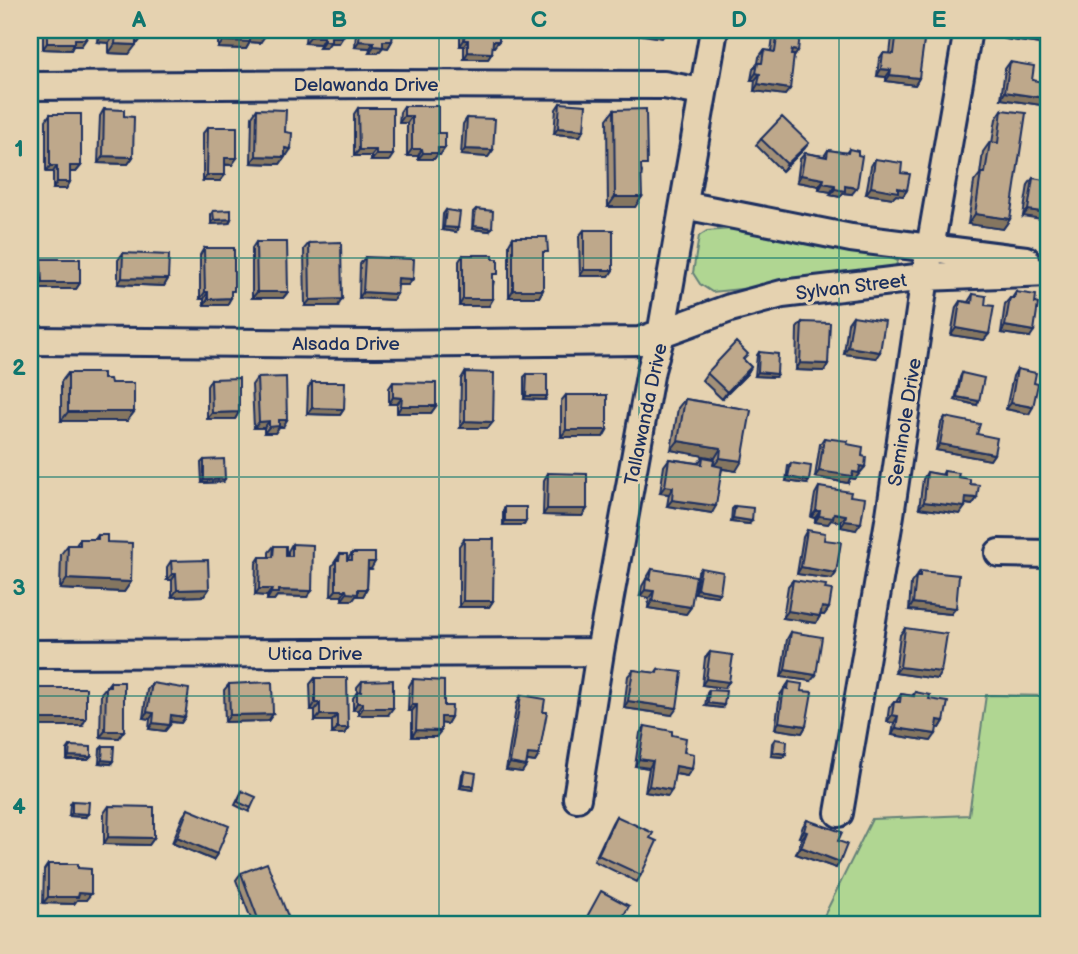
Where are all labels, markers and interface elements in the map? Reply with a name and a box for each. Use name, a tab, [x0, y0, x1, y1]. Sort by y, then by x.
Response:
text: A	[131, 6, 147, 34]
text: B	[331, 6, 347, 34]
text: C	[531, 6, 547, 34]
text: D	[731, 6, 747, 34]
text: E	[932, 6, 947, 34]
street label: Delawanda Drive	[293, 74, 439, 97]
text: 1	[14, 135, 24, 163]
street label: Sylvan Street	[794, 269, 908, 306]
street label: Alsada Drive	[292, 333, 400, 356]
street label: Tallawanda Drive	[620, 341, 673, 488]
text: 2	[12, 354, 26, 382]
street label: Seminole Drive	[884, 356, 927, 488]
text: 3	[12, 574, 26, 602]
street label: Utica Drive	[268, 643, 362, 666]
text: 4	[12, 793, 26, 821]

